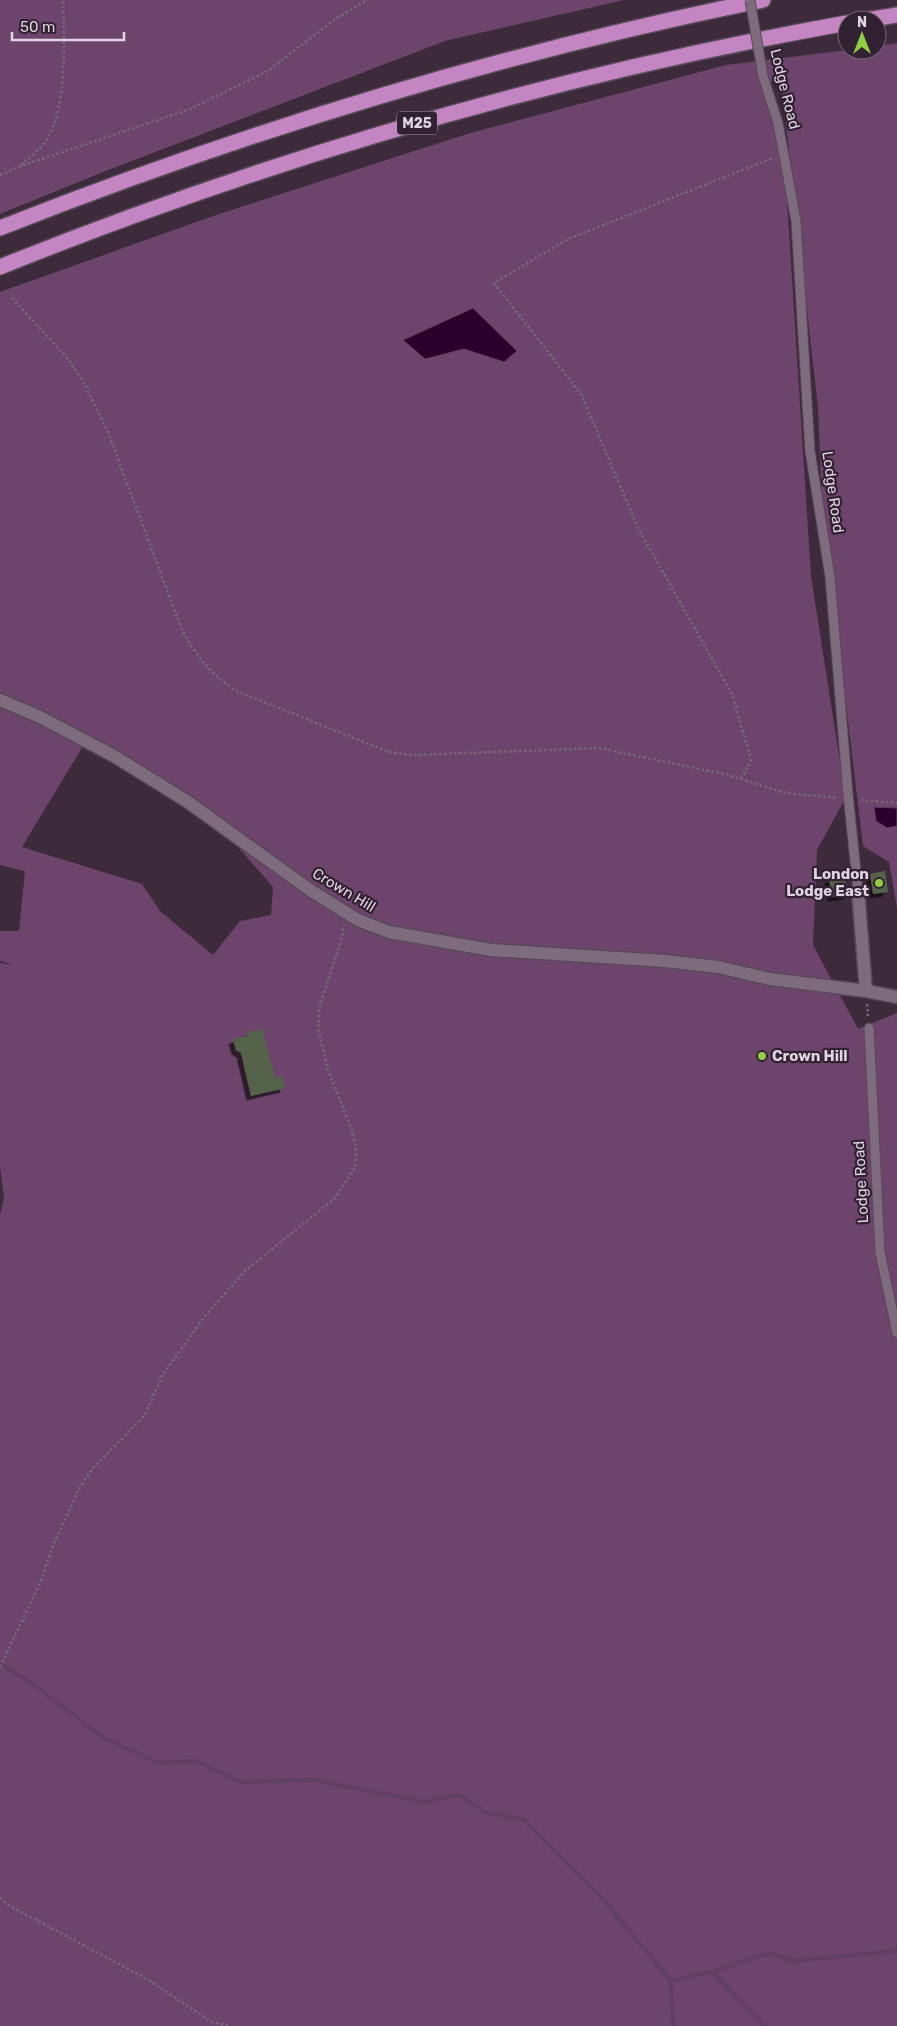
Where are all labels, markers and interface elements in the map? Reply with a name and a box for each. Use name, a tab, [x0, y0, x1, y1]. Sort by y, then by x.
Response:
scale bar	[12, 10, 125, 42]
north arrow	[837, 10, 887, 60]
text: N	[857, 14, 867, 31]
text: 50 m	[20, 18, 55, 36]
street label: Lodge Road	[766, 47, 804, 131]
road number: M25	[397, 112, 437, 134]
street label: Lodge Road	[818, 450, 848, 534]
street label: Crown Hill	[309, 864, 379, 916]
place label: London Lodge East	[786, 865, 869, 900]
marker: London Lodge East	[873, 877, 885, 889]
place label: Crown Hill	[772, 1047, 848, 1065]
marker: Crown Hill	[756, 1050, 768, 1062]
street label: Lodge Road	[850, 1140, 872, 1224]

